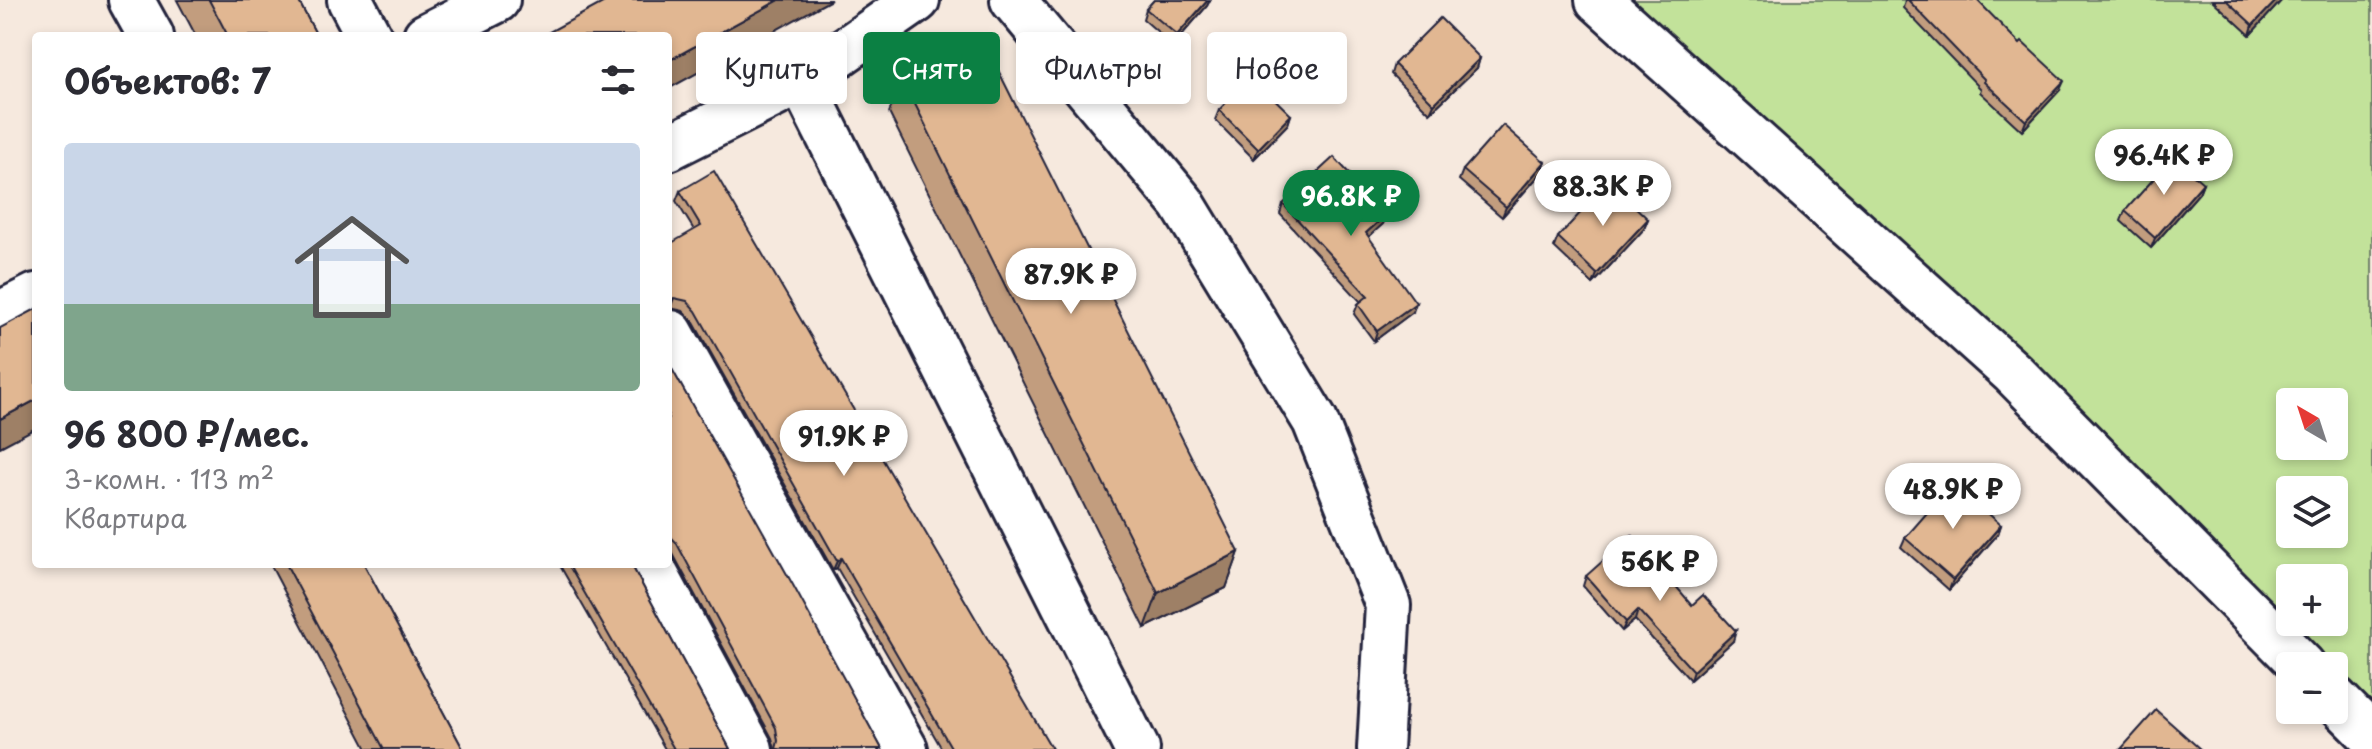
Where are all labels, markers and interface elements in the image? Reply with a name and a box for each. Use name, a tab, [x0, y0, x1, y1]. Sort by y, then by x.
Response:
chip: Купить	[696, 32, 847, 104]
chip: Снять	[863, 32, 1000, 104]
chip: Фильтры	[1016, 32, 1191, 104]
chip: Новое	[1207, 32, 1347, 104]
text: Объектов: 7	[64, 54, 271, 106]
icon: filters	[596, 58, 640, 102]
pin: 96.4K ₽	[2090, 129, 2238, 197]
text: 96.4K ₽	[2113, 135, 2215, 174]
pin: 88.3K ₽	[1529, 160, 1677, 228]
text: 88.3K ₽	[1552, 166, 1654, 205]
pin: 96.8K ₽	[1277, 170, 1425, 238]
text: 96.8K ₽	[1301, 176, 1401, 215]
icon: home	[280, 195, 424, 339]
pin: 87.9K ₽	[997, 248, 1145, 316]
text: 87.9K ₽	[1023, 254, 1119, 293]
north arrow	[2276, 388, 2348, 460]
map controls	[2276, 388, 2348, 724]
text: 96 800 ₽/мес.	[64, 407, 310, 459]
pin: 91.9K ₽	[770, 410, 918, 478]
text: 91.9K ₽	[798, 416, 890, 455]
text: 3-комн. · 113 m²	[64, 459, 274, 498]
pin: 48.9K ₽	[1879, 463, 2027, 531]
text: 48.9K ₽	[1903, 469, 2003, 508]
button: layers	[2276, 476, 2348, 548]
text: Квартира	[64, 498, 187, 537]
pin: 56K ₽	[1604, 535, 1716, 603]
text: 56K ₽	[1620, 541, 1700, 580]
button: +	[2276, 564, 2348, 636]
button: −	[2276, 652, 2348, 724]

